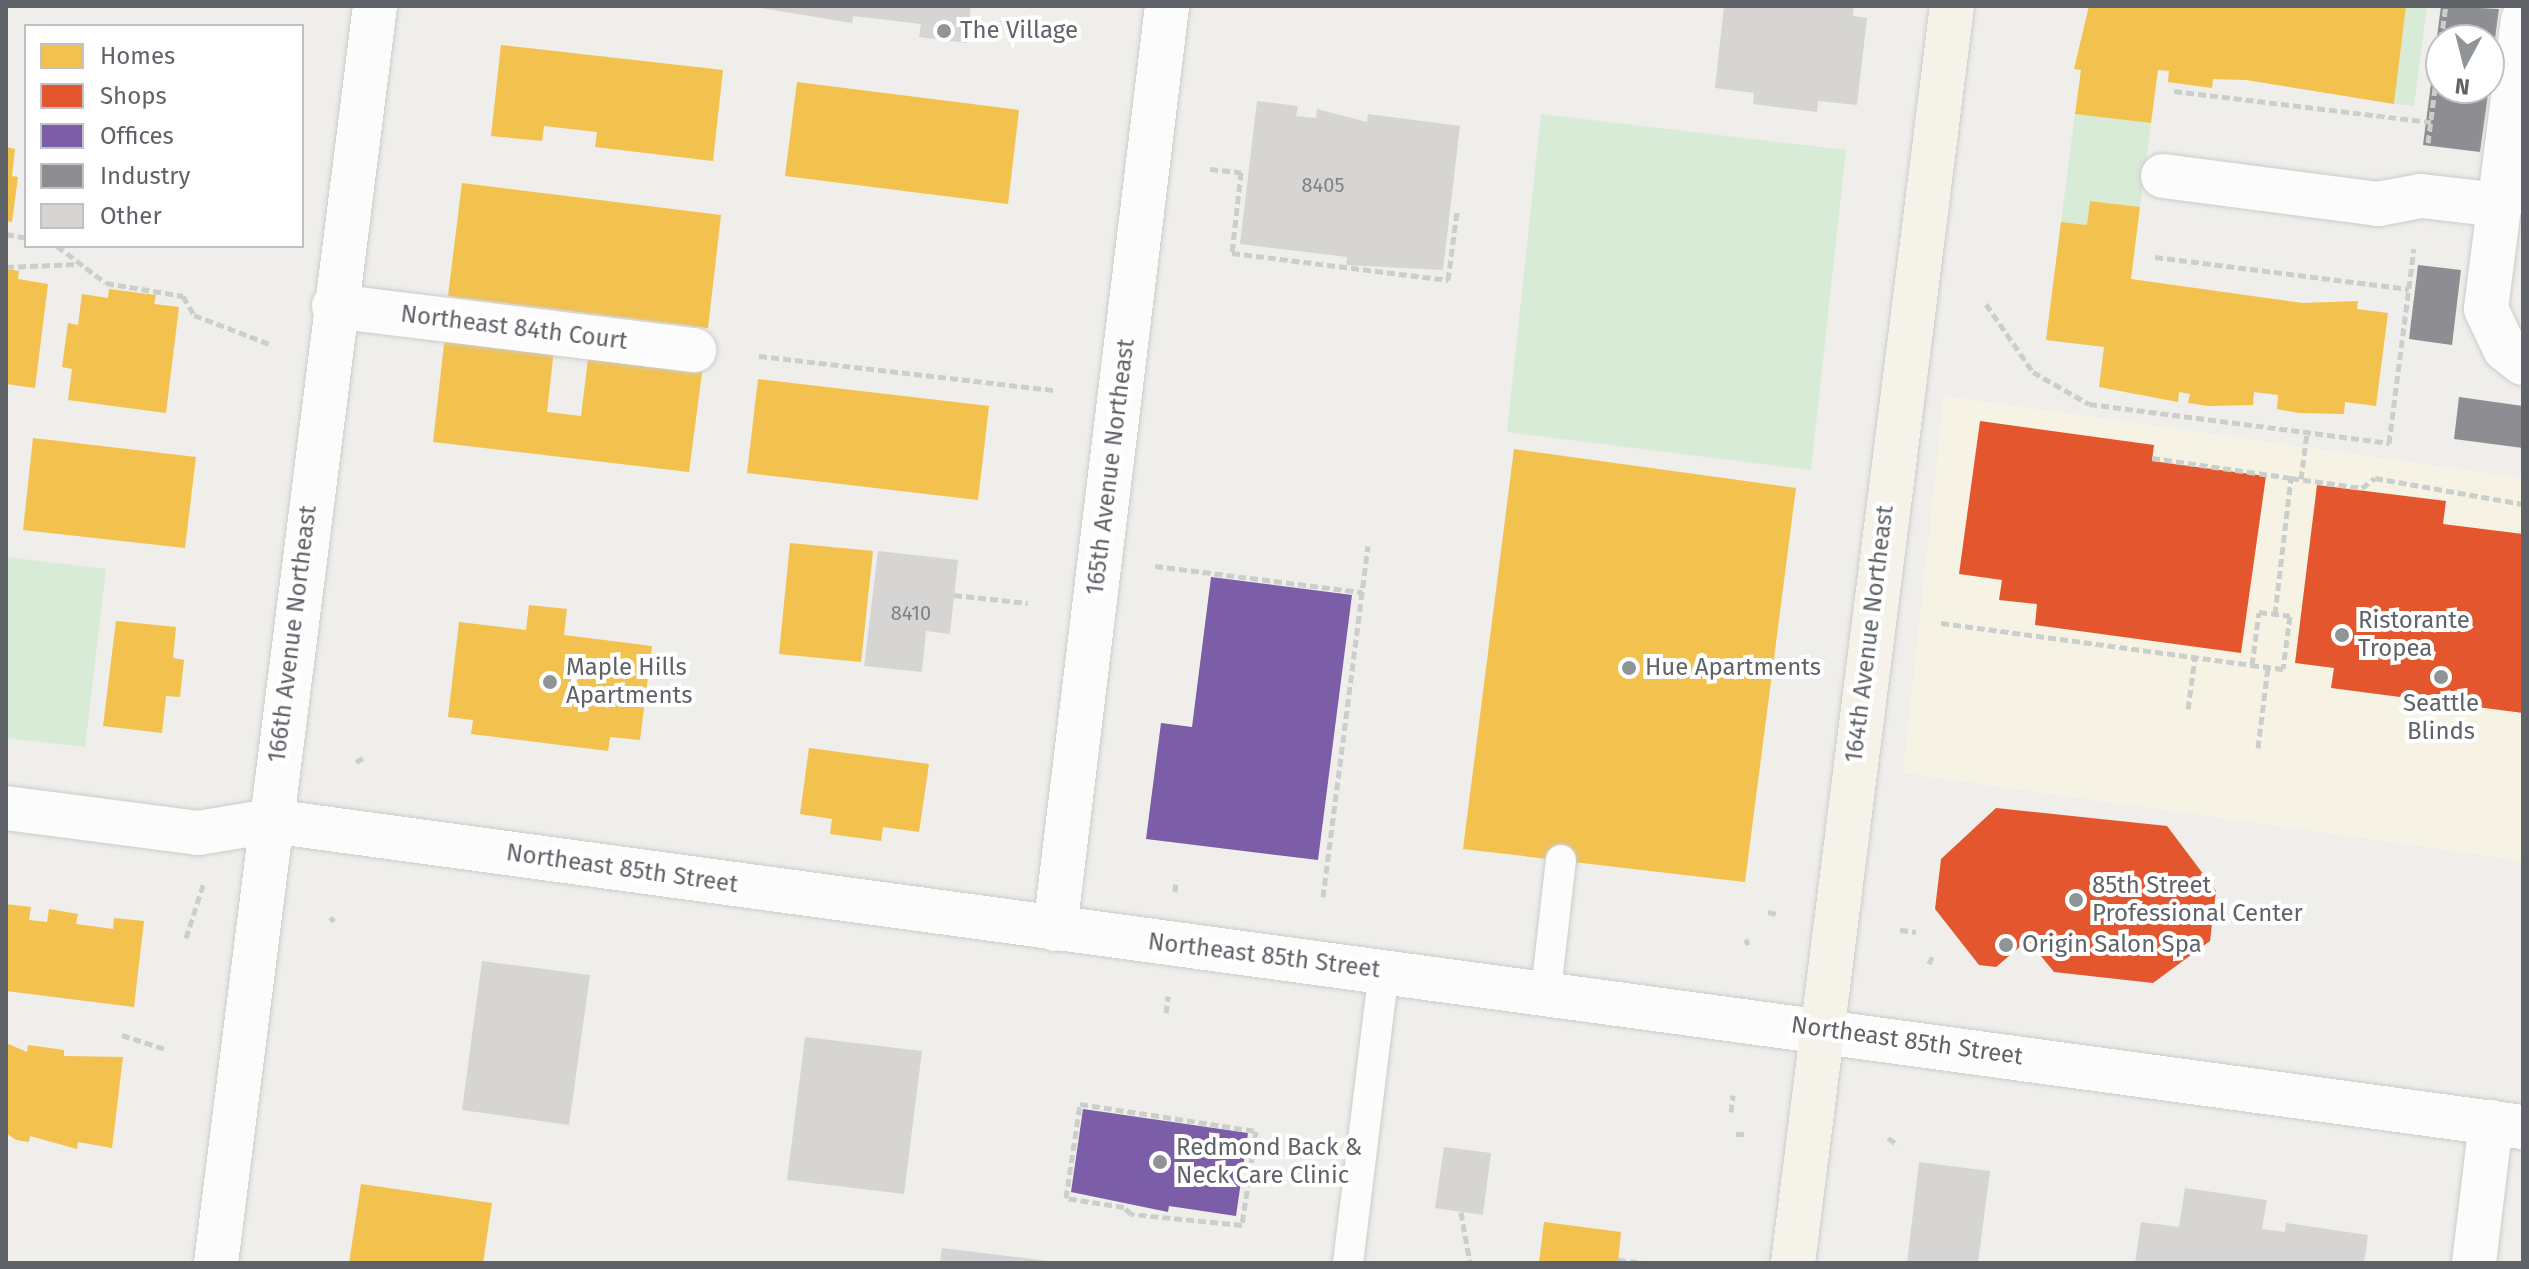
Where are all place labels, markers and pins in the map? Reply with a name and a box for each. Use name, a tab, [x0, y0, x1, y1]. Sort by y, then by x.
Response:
place label: The Village	[960, 17, 1078, 45]
marker: The Village	[935, 22, 953, 40]
place label: Ristorante Tropea	[2358, 607, 2470, 663]
marker: Ristorante Tropea	[2333, 626, 2351, 644]
place label: Maple Hills Apartments	[566, 654, 692, 710]
place label: Hue Apartments	[1645, 654, 1821, 682]
marker: Hue Apartments	[1620, 659, 1638, 677]
marker: Seattle Blinds	[2432, 668, 2450, 686]
marker: Maple Hills Apartments	[541, 673, 559, 691]
place label: Seattle Blinds	[2403, 690, 2479, 746]
place label: 85th Street Professional Center	[2092, 872, 2303, 928]
marker: 85th Street Professional Center	[2067, 891, 2085, 909]
place label: Origin Salon Spa	[2022, 931, 2202, 959]
marker: Origin Salon Spa	[1997, 936, 2015, 954]
place label: Redmond Back & Neck Care Clinic	[1176, 1134, 1362, 1190]
marker: Redmond Back & Neck Care Clinic	[1151, 1153, 1169, 1171]

